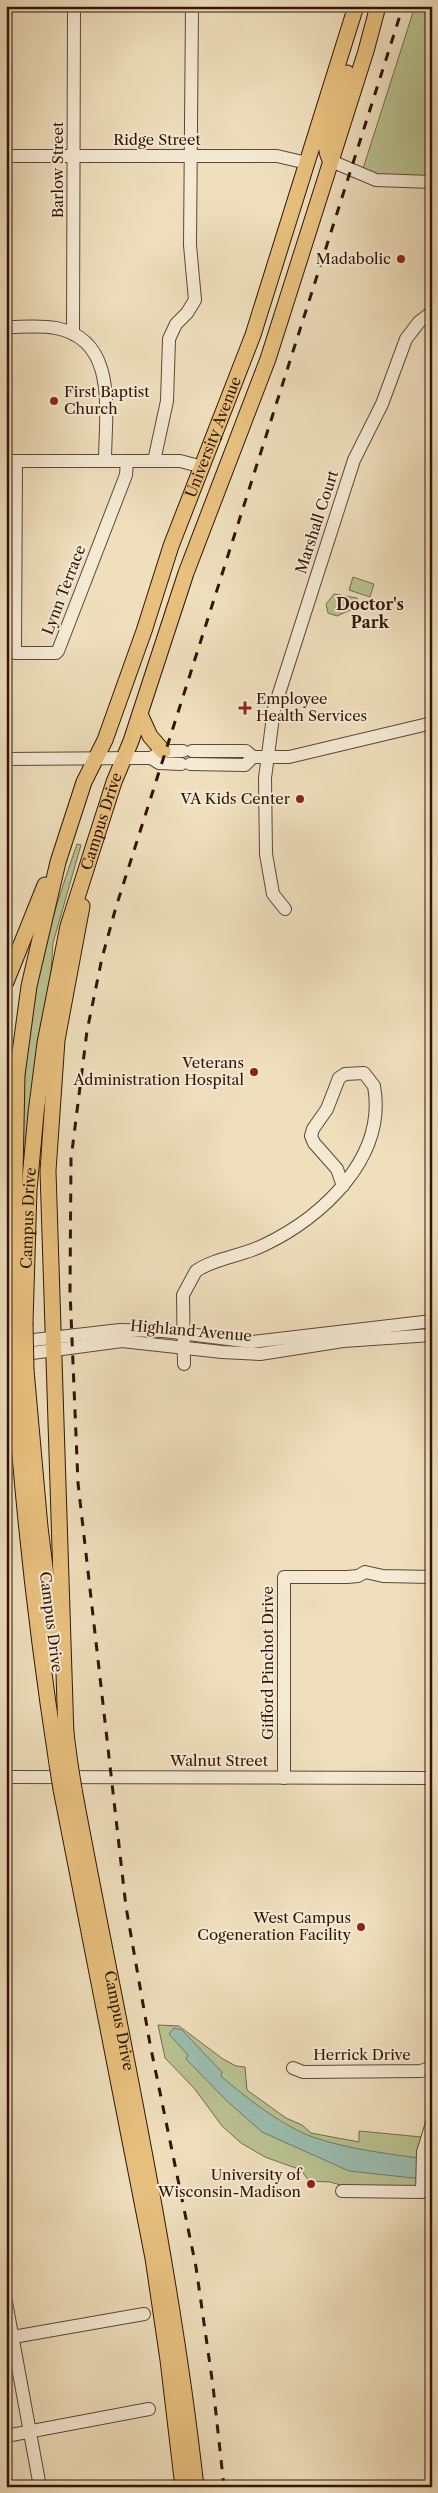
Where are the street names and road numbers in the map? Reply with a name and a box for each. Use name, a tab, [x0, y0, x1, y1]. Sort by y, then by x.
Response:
street label: Barlow Street	[48, 121, 67, 218]
street label: Ridge Street	[113, 130, 201, 149]
street label: University Avenue	[181, 374, 245, 500]
street label: Marshall Court	[291, 467, 342, 576]
street label: Lynn Terrace	[38, 542, 89, 637]
street label: Campus Drive	[76, 769, 126, 872]
street label: Campus Drive	[17, 1166, 40, 1269]
street label: Highland Avenue	[129, 1316, 253, 1345]
street label: Campus Drive	[36, 1570, 67, 1673]
street label: Gifford Pinchot Drive	[258, 1586, 277, 1740]
street label: Walnut Street	[169, 1751, 269, 1770]
street label: Campus Drive	[100, 1969, 138, 2072]
street label: Herrick Drive	[313, 2045, 411, 2064]

